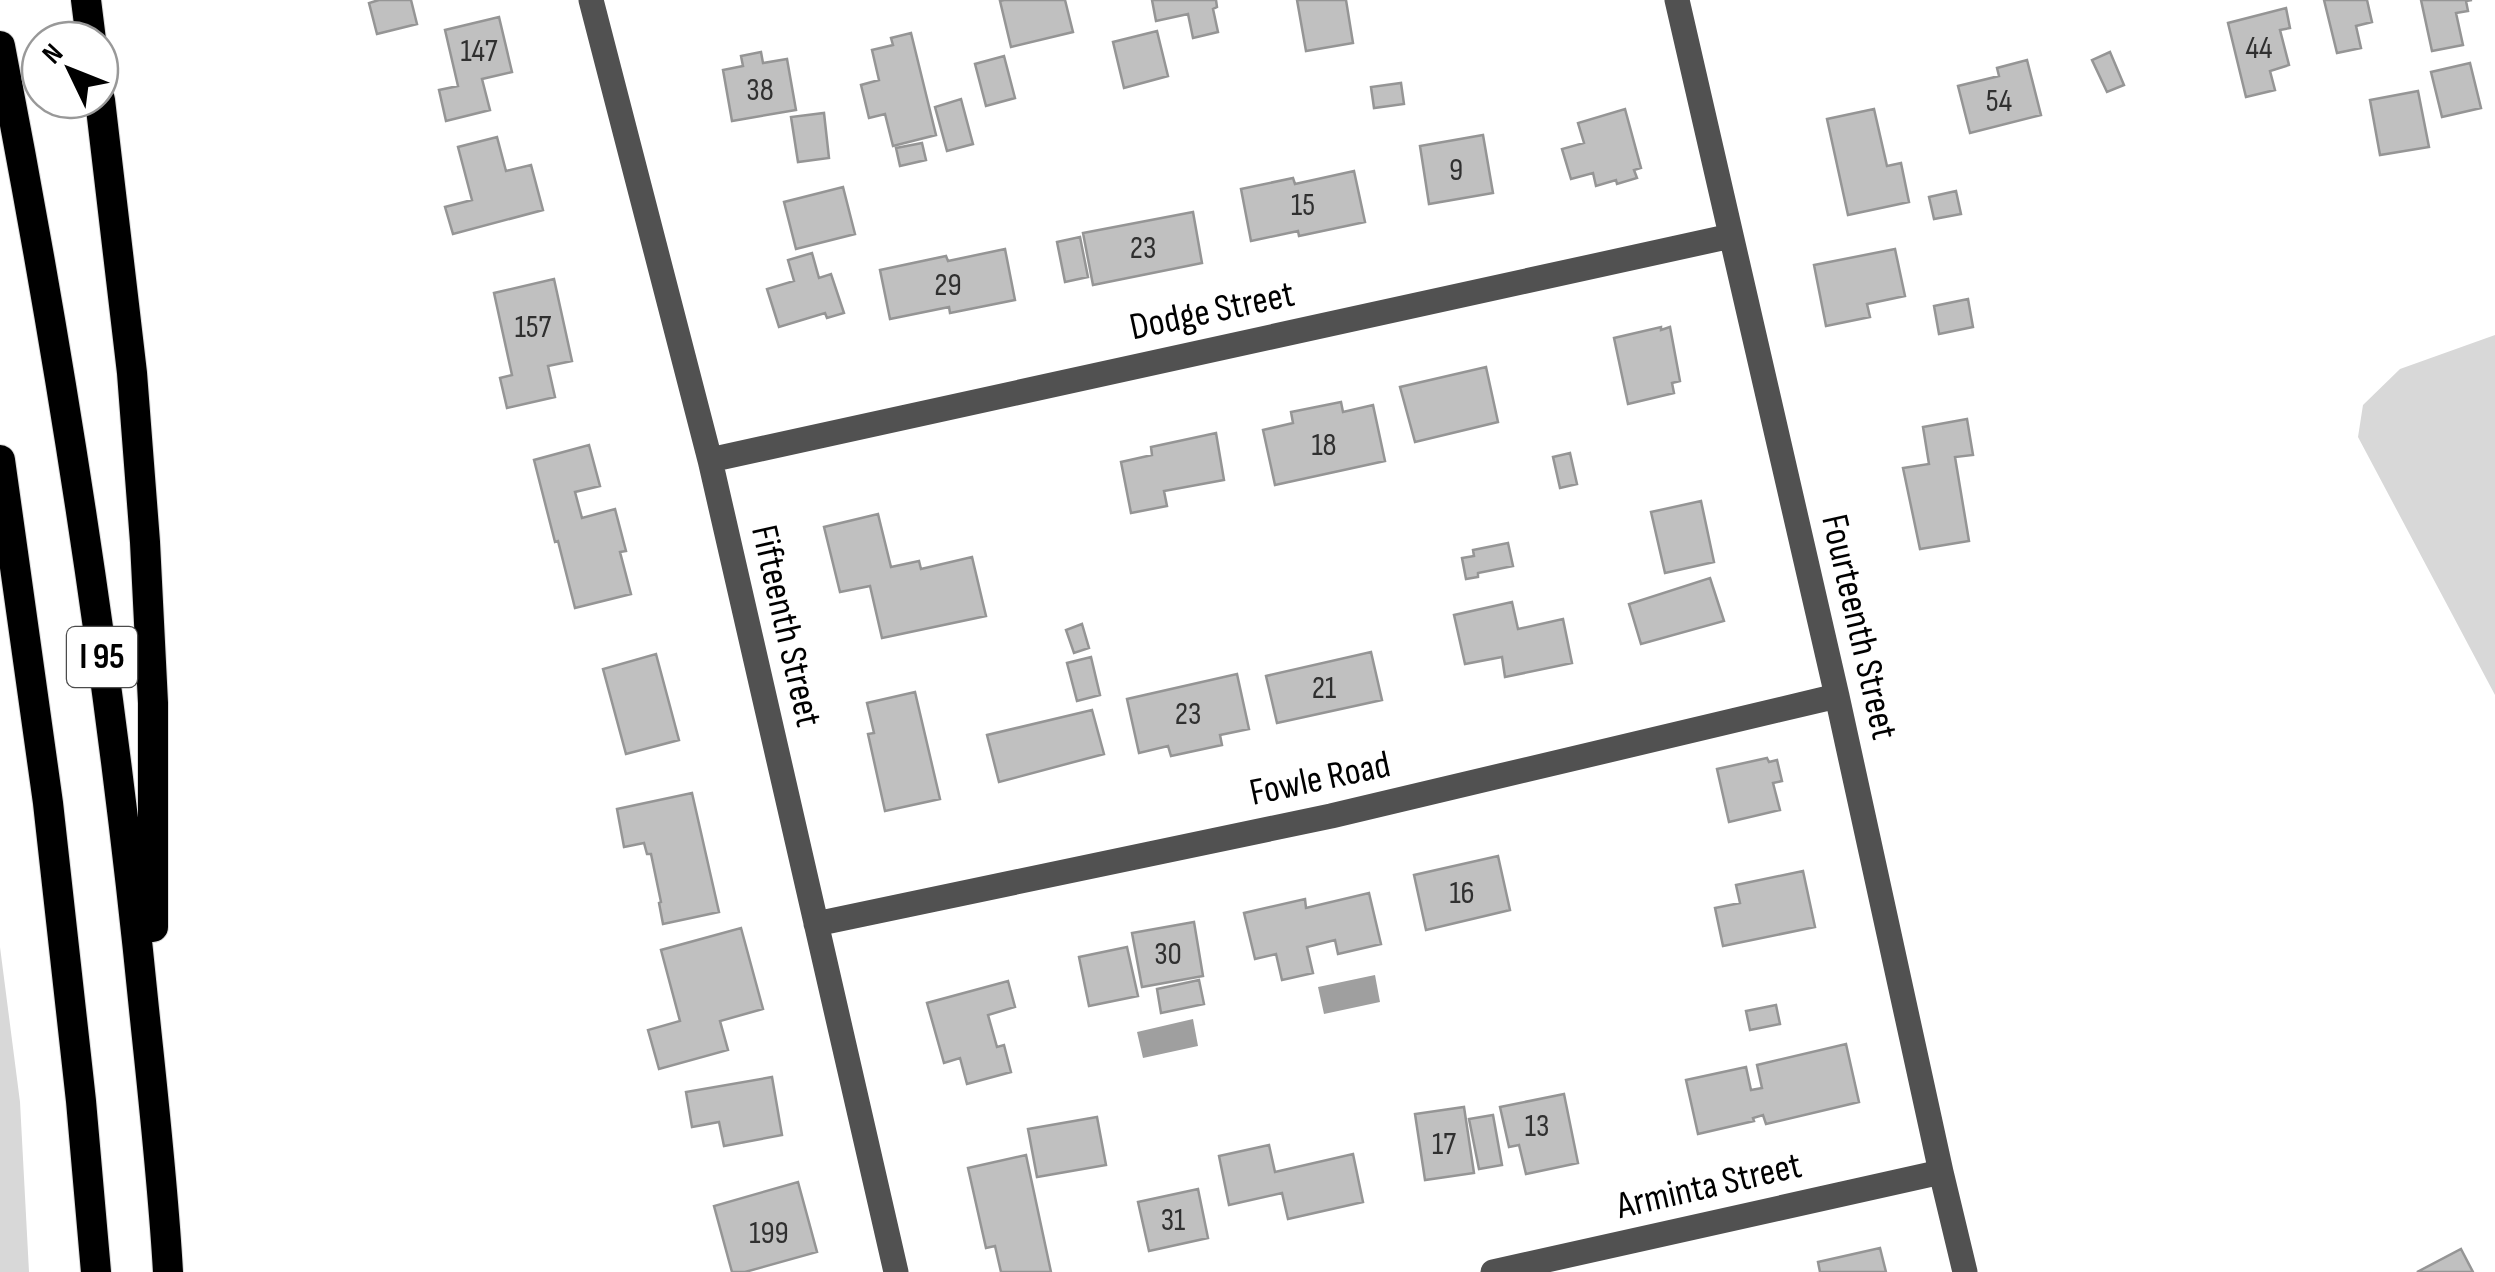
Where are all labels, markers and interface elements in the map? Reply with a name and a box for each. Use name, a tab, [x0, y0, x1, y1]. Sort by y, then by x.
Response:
north arrow	[20, 20, 120, 120]
house number: 44	[2246, 29, 2272, 68]
house number: 147	[460, 32, 498, 71]
text: N	[36, 37, 70, 71]
house number: 38	[746, 71, 774, 110]
house number: 54	[1986, 82, 2012, 121]
house number: 9	[1449, 151, 1463, 190]
house number: 15	[1291, 186, 1315, 225]
house number: 23	[1130, 229, 1156, 268]
house number: 29	[934, 266, 962, 305]
street label: Dodge Street	[1126, 272, 1298, 350]
house number: 157	[515, 308, 552, 347]
house number: 18	[1311, 426, 1337, 465]
street label: Fourteenth Street	[1811, 510, 1907, 744]
street label: Fifteenth Street	[741, 521, 831, 731]
road number: I 95	[67, 627, 137, 687]
house number: 21	[1312, 669, 1336, 708]
house number: 23	[1175, 695, 1201, 734]
street label: Fowle Road	[1246, 742, 1394, 816]
house number: 16	[1449, 874, 1475, 913]
house number: 30	[1154, 935, 1182, 974]
house number: 13	[1525, 1107, 1549, 1146]
house number: 17	[1432, 1125, 1456, 1164]
street label: Arminta Street	[1611, 1143, 1806, 1229]
house number: 31	[1161, 1201, 1185, 1240]
house number: 199	[749, 1214, 789, 1253]

